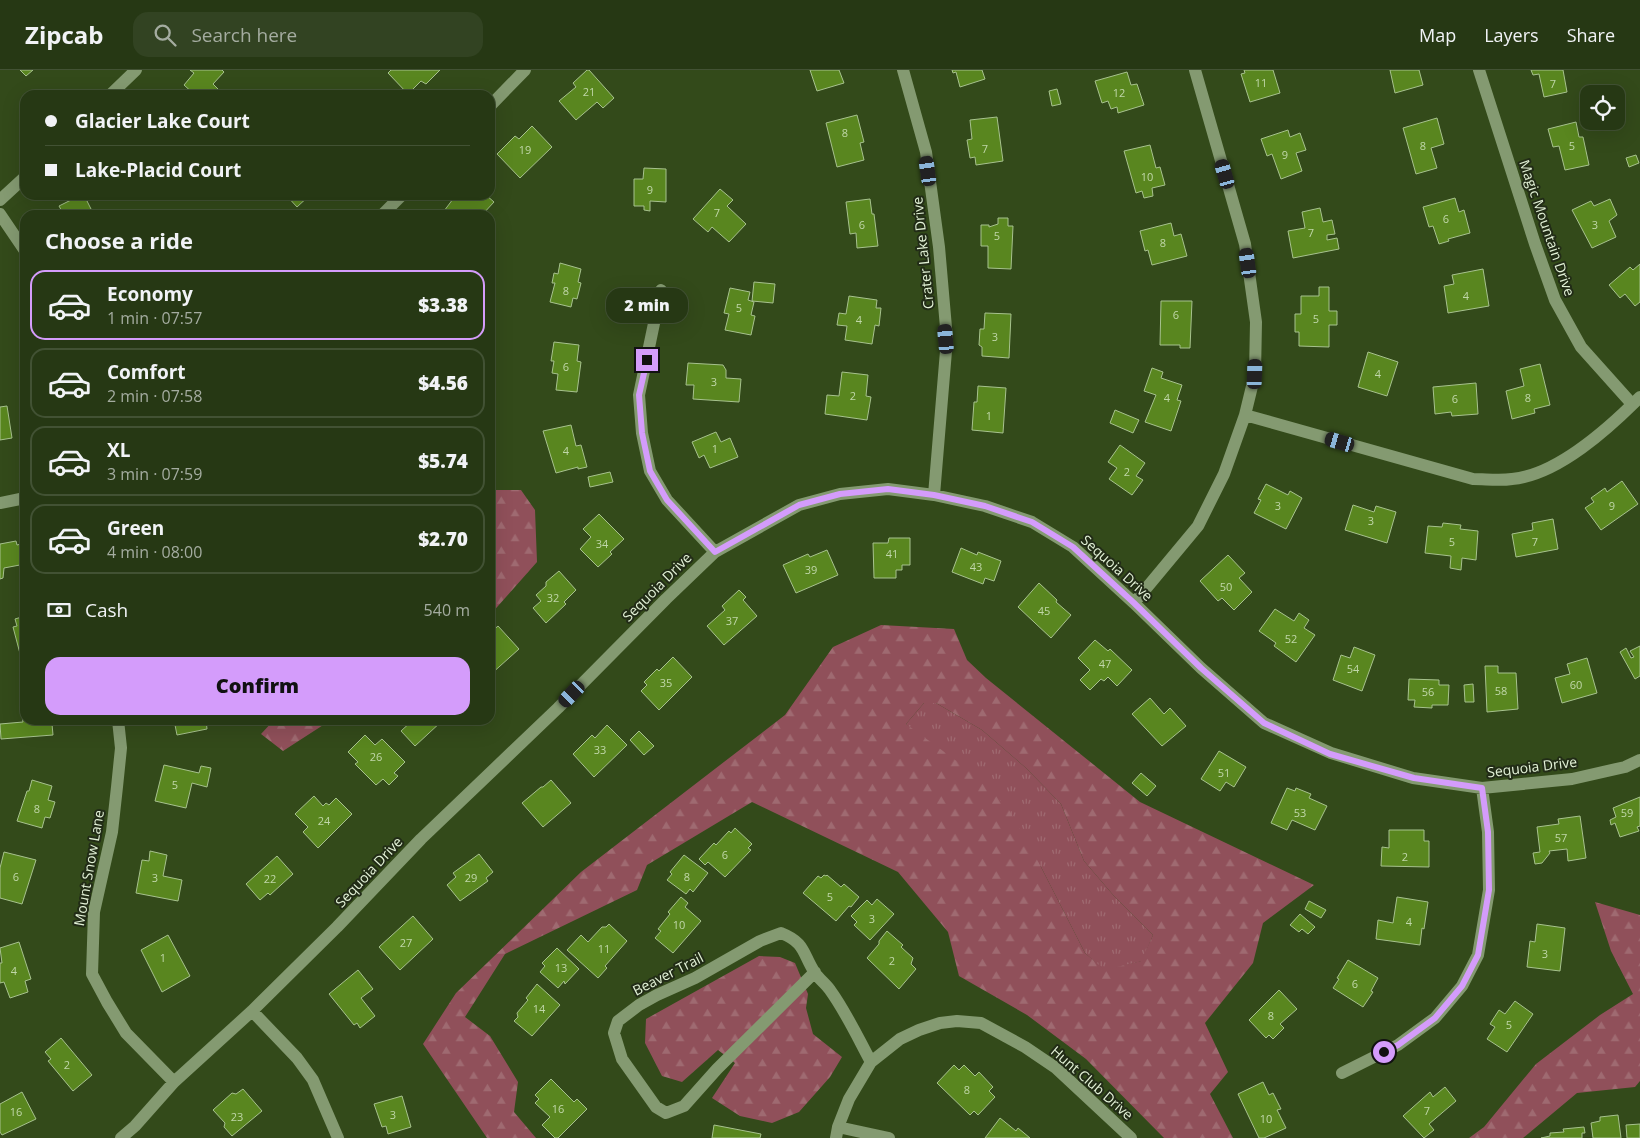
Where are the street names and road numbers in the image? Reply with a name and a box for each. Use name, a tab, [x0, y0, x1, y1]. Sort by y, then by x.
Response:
street label: Magic Mountain Drive	[1515, 157, 1580, 299]
street label: Crater Lake Drive	[907, 196, 938, 310]
street label: Sequoia Drive	[1077, 530, 1157, 605]
street label: Sequoia Drive	[618, 548, 695, 625]
street label: Sequoia Drive	[1486, 752, 1578, 781]
street label: Mount Snow Lane	[69, 808, 108, 927]
street label: Sequoia Drive	[331, 832, 406, 911]
street label: Beaver Trail	[629, 948, 706, 1000]
street label: Hunt Club Drive	[1047, 1041, 1138, 1124]

